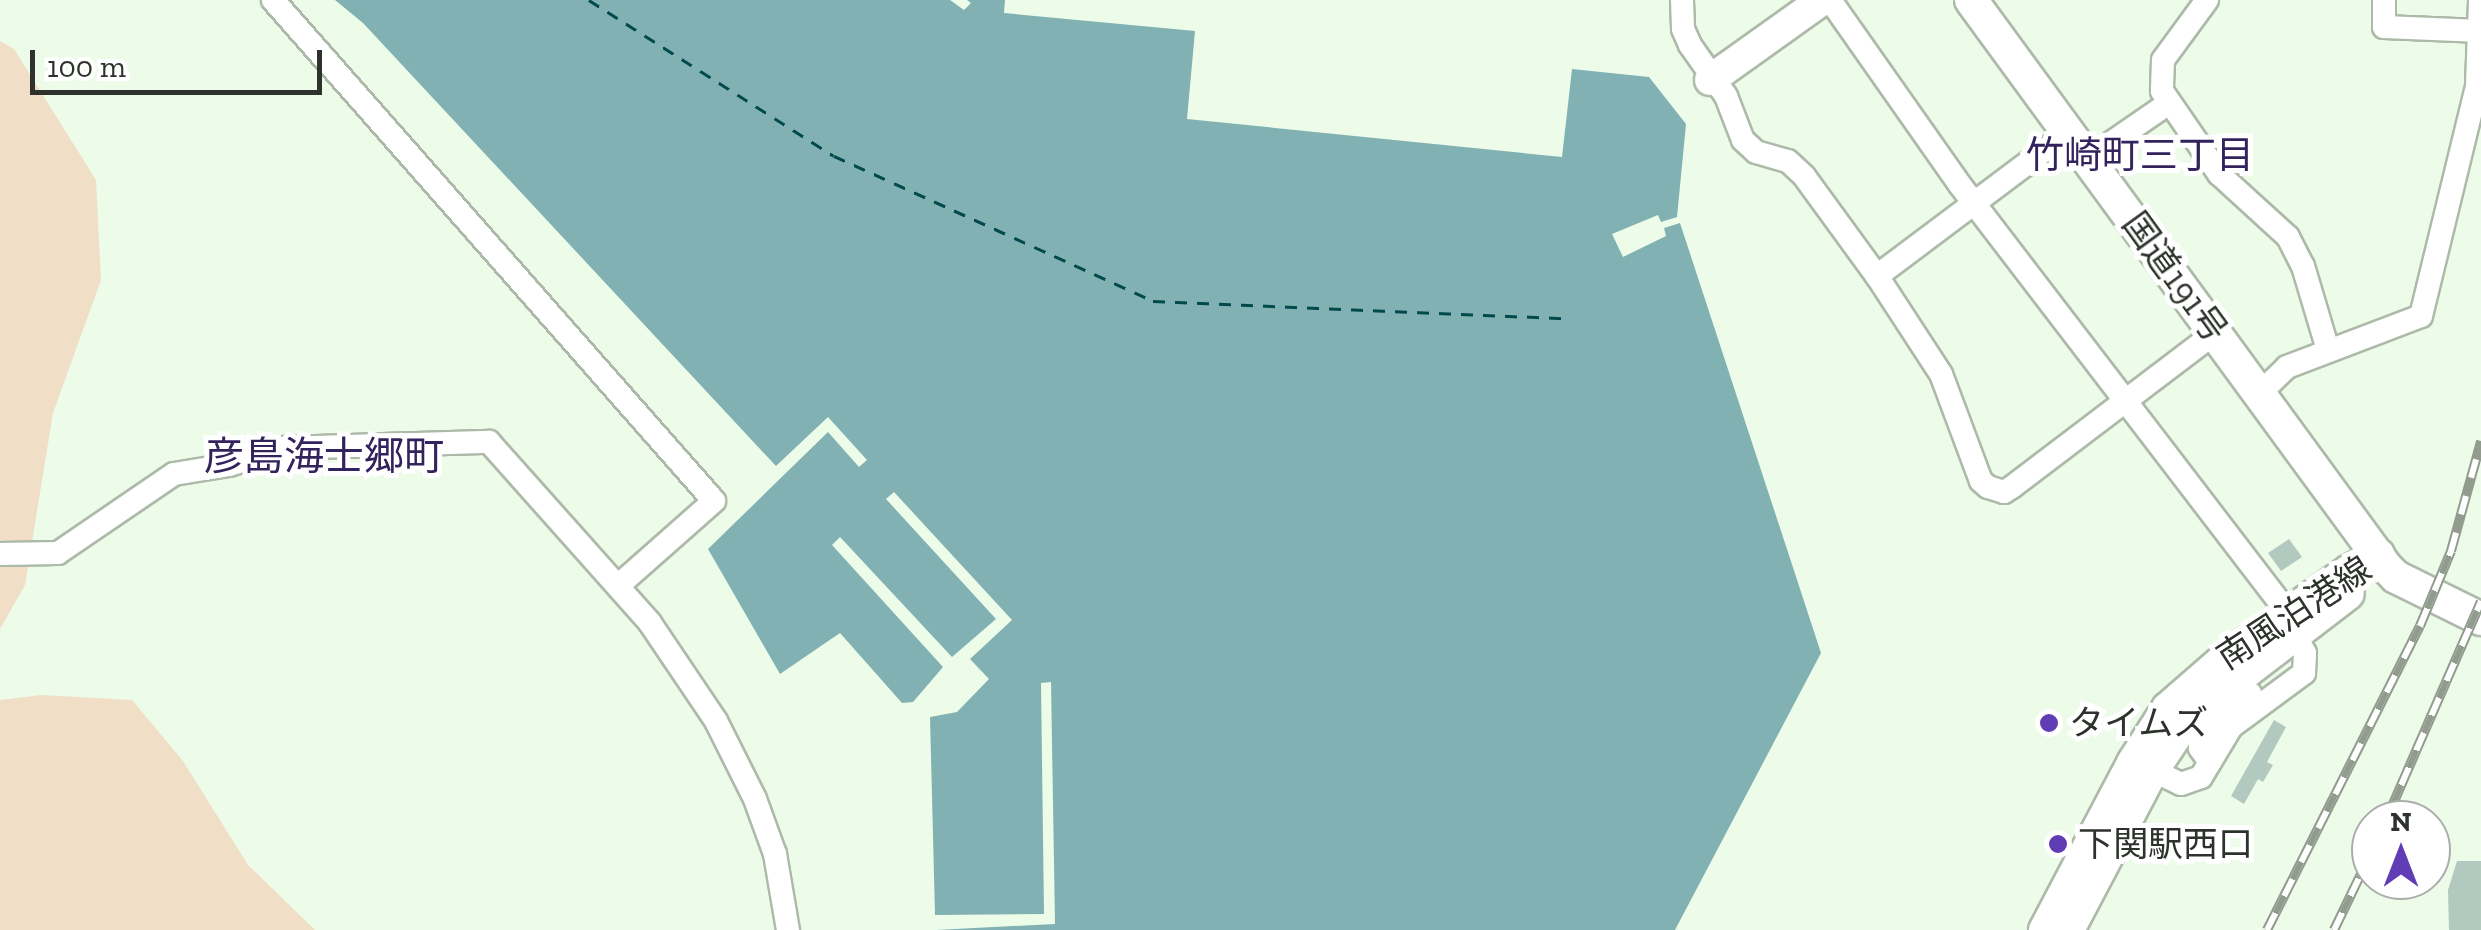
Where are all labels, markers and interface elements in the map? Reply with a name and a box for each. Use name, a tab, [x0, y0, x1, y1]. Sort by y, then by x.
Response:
scale bar	[35, 30, 328, 92]
text: 100 m	[47, 49, 126, 85]
district label: 竹崎町三丁目	[2026, 133, 2254, 179]
street label: 国道191号	[2114, 204, 2236, 350]
district label: 彦島海士郷町	[204, 432, 444, 480]
street label: 南風泊港線	[2209, 548, 2379, 678]
place label: タイムズ	[2069, 702, 2209, 744]
marker: タイムズ	[2038, 712, 2060, 734]
north arrow	[2351, 800, 2451, 900]
text: N	[2390, 805, 2412, 838]
place label: 下関駅西口	[2078, 823, 2253, 865]
marker: 下関駅西口	[2047, 833, 2069, 855]

